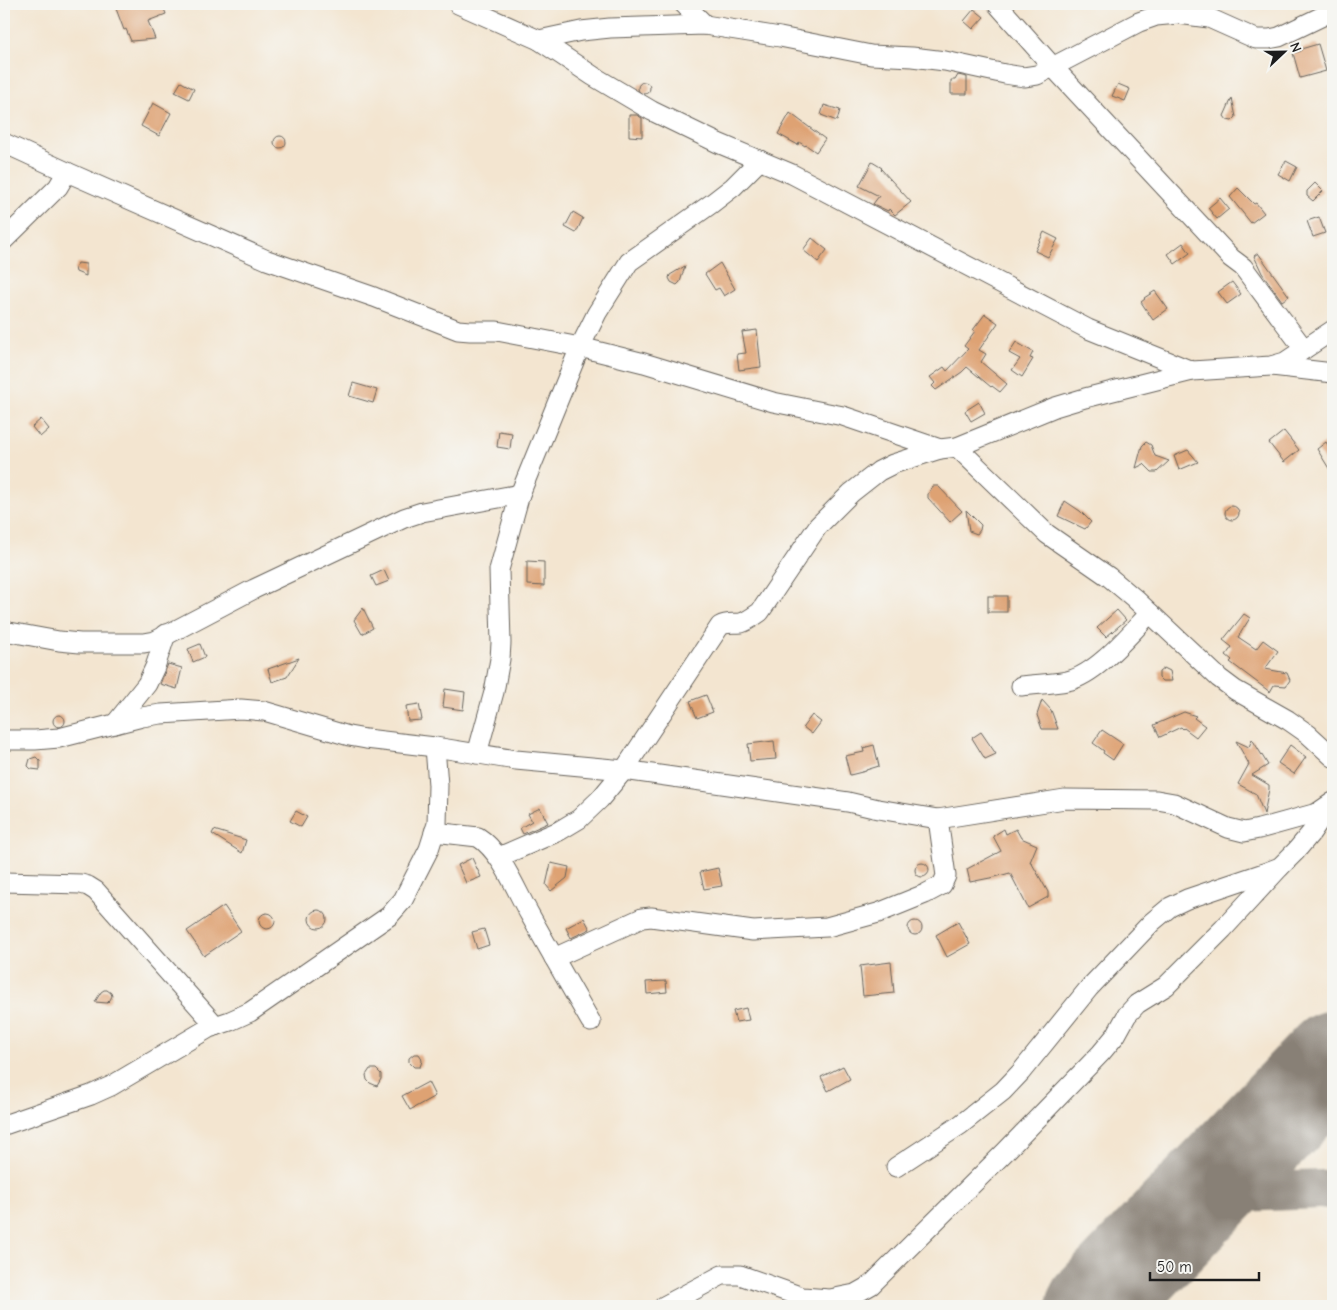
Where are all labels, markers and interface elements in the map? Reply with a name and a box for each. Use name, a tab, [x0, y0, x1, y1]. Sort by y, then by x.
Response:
north arrow	[1260, 28, 1310, 78]
text: N	[1286, 40, 1305, 55]
scale bar	[1150, 1250, 1258, 1282]
text: 50 m	[1157, 1258, 1192, 1276]

